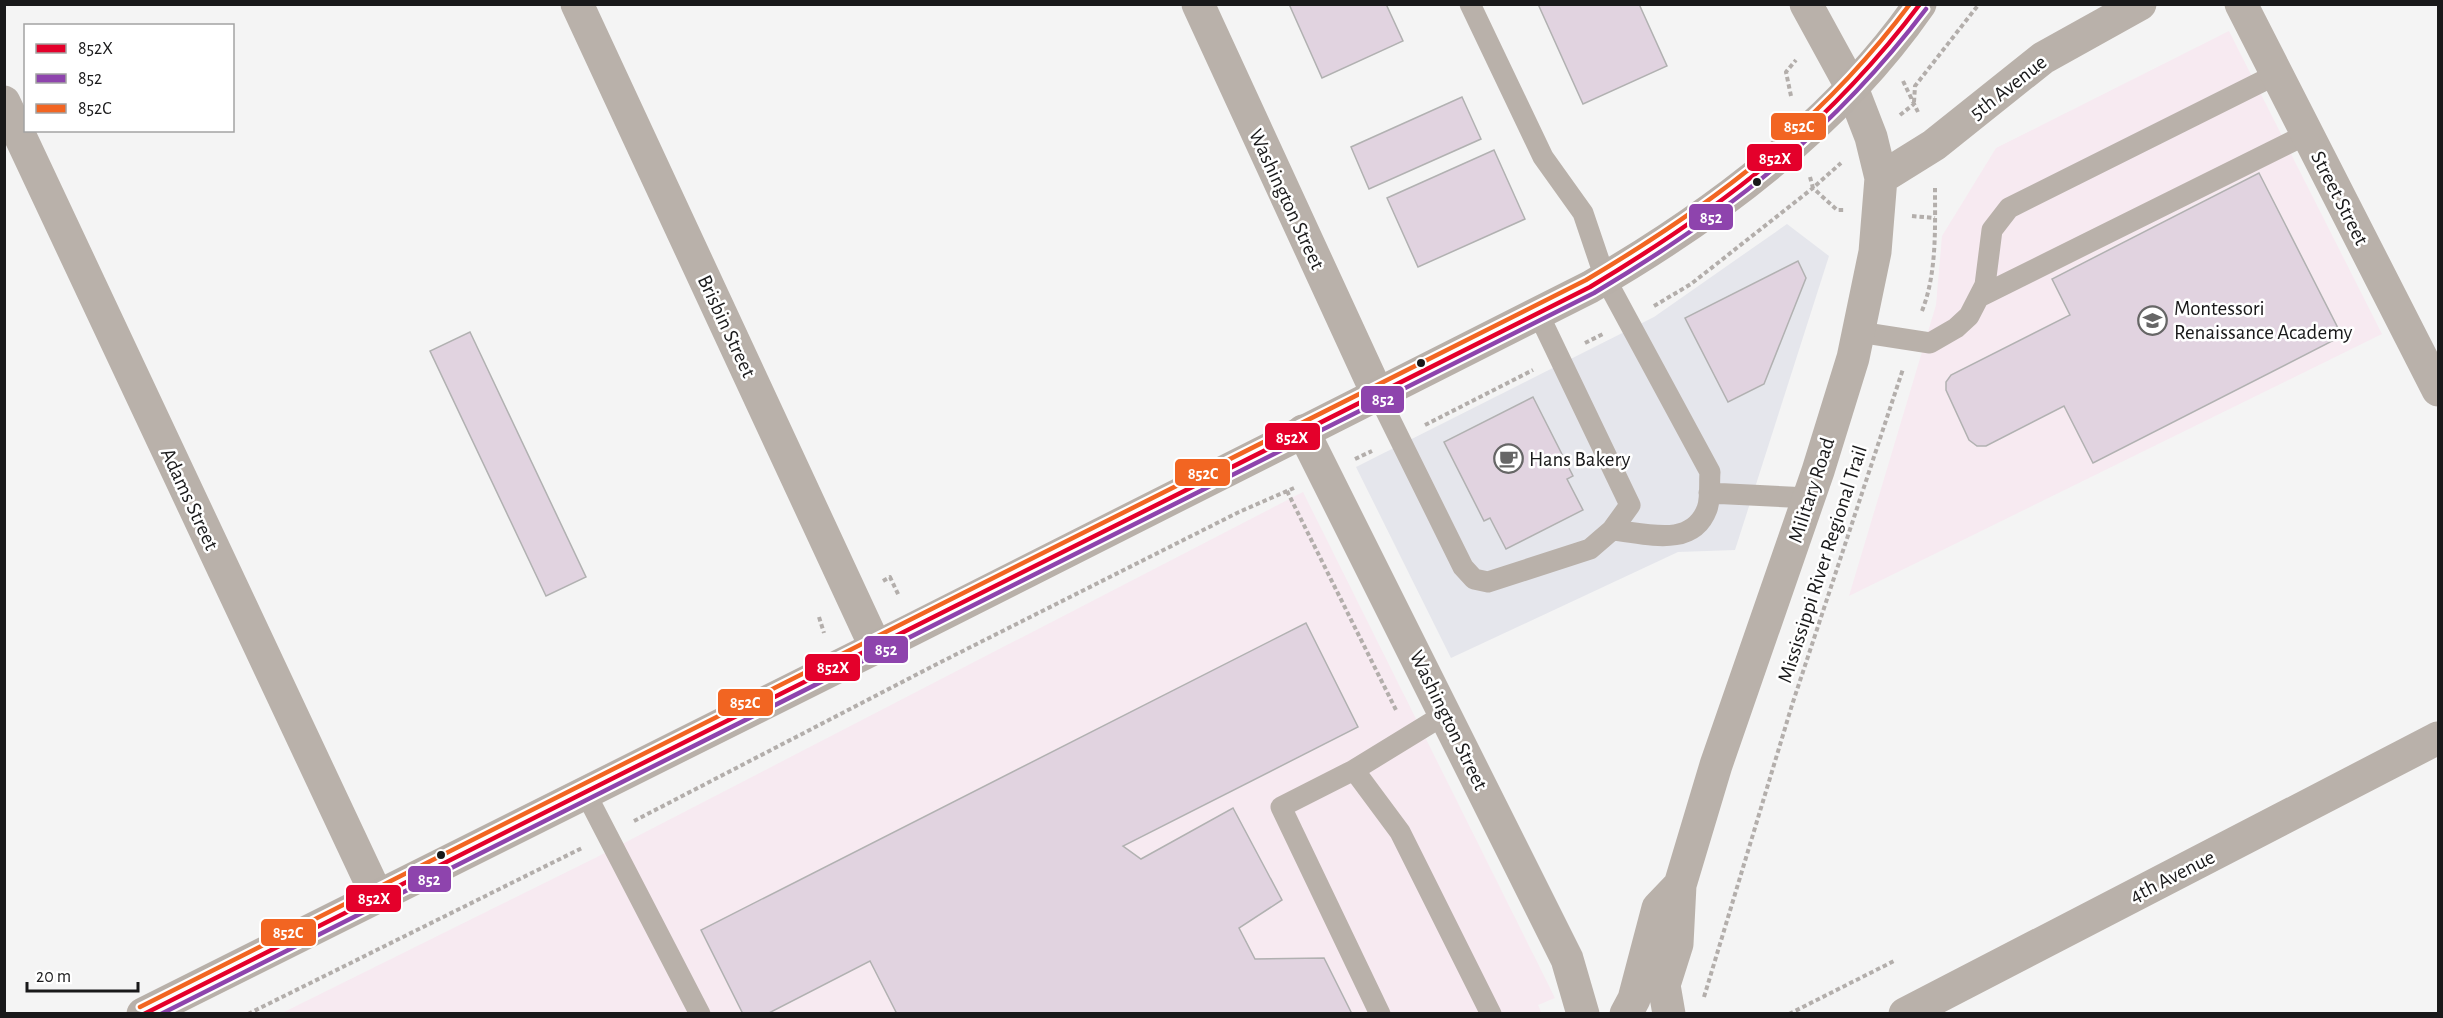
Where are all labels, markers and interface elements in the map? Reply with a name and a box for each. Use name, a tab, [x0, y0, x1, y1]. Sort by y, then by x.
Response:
legend	[24, 24, 234, 132]
text: 852X	[78, 40, 113, 58]
street label: 5th Avenue	[1966, 51, 2051, 124]
text: 852	[78, 70, 102, 88]
text: 852C	[78, 100, 112, 118]
line badge: 852C	[1770, 112, 1827, 141]
text: 852C	[1784, 119, 1815, 135]
street label: Washington Street	[1245, 126, 1328, 273]
line badge: 852X	[1746, 143, 1803, 172]
street label: Street Street	[2307, 148, 2372, 249]
text: 852X	[1759, 151, 1791, 167]
unlabelled marker	[1751, 176, 1763, 188]
line badge: 852	[1688, 203, 1734, 231]
text: 852	[1700, 210, 1723, 226]
street label: Brisbin Street	[694, 272, 759, 381]
place label: Montessori Renaissance Academy	[2174, 298, 2353, 343]
school or university icon: Montessori Renaissance Academy	[2137, 304, 2169, 336]
unlabelled marker	[1415, 357, 1427, 369]
line badge: 852	[1360, 385, 1405, 414]
text: 852	[1372, 392, 1395, 408]
line badge: 852X	[1264, 422, 1321, 451]
text: 852X	[1276, 430, 1308, 446]
street label: Military Road	[1785, 435, 1838, 545]
cafe icon: Hans Bakery	[1492, 443, 1524, 475]
street label: Mississippi River Regional Trail	[1774, 443, 1871, 686]
street label: Adams Street	[157, 445, 222, 554]
place label: Hans Bakery	[1529, 449, 1630, 470]
line badge: 852C	[1174, 458, 1231, 487]
text: 852C	[1188, 466, 1219, 482]
line badge: 852	[863, 635, 909, 664]
text: 852	[875, 642, 898, 658]
street label: Washington Street	[1406, 647, 1492, 794]
line badge: 852X	[804, 653, 861, 682]
text: 852X	[817, 660, 849, 676]
line badge: 852C	[717, 688, 774, 717]
text: 852C	[730, 695, 761, 711]
street label: 4th Avenue	[2126, 846, 2218, 907]
unlabelled marker	[435, 849, 447, 861]
line badge: 852	[407, 865, 452, 893]
text: 852	[418, 872, 441, 888]
line badge: 852X	[345, 884, 402, 913]
text: 852X	[358, 891, 390, 907]
line badge: 852C	[260, 918, 317, 947]
text: 852C	[273, 925, 304, 941]
scale bar	[27, 955, 138, 993]
text: 20 m	[36, 968, 71, 986]

